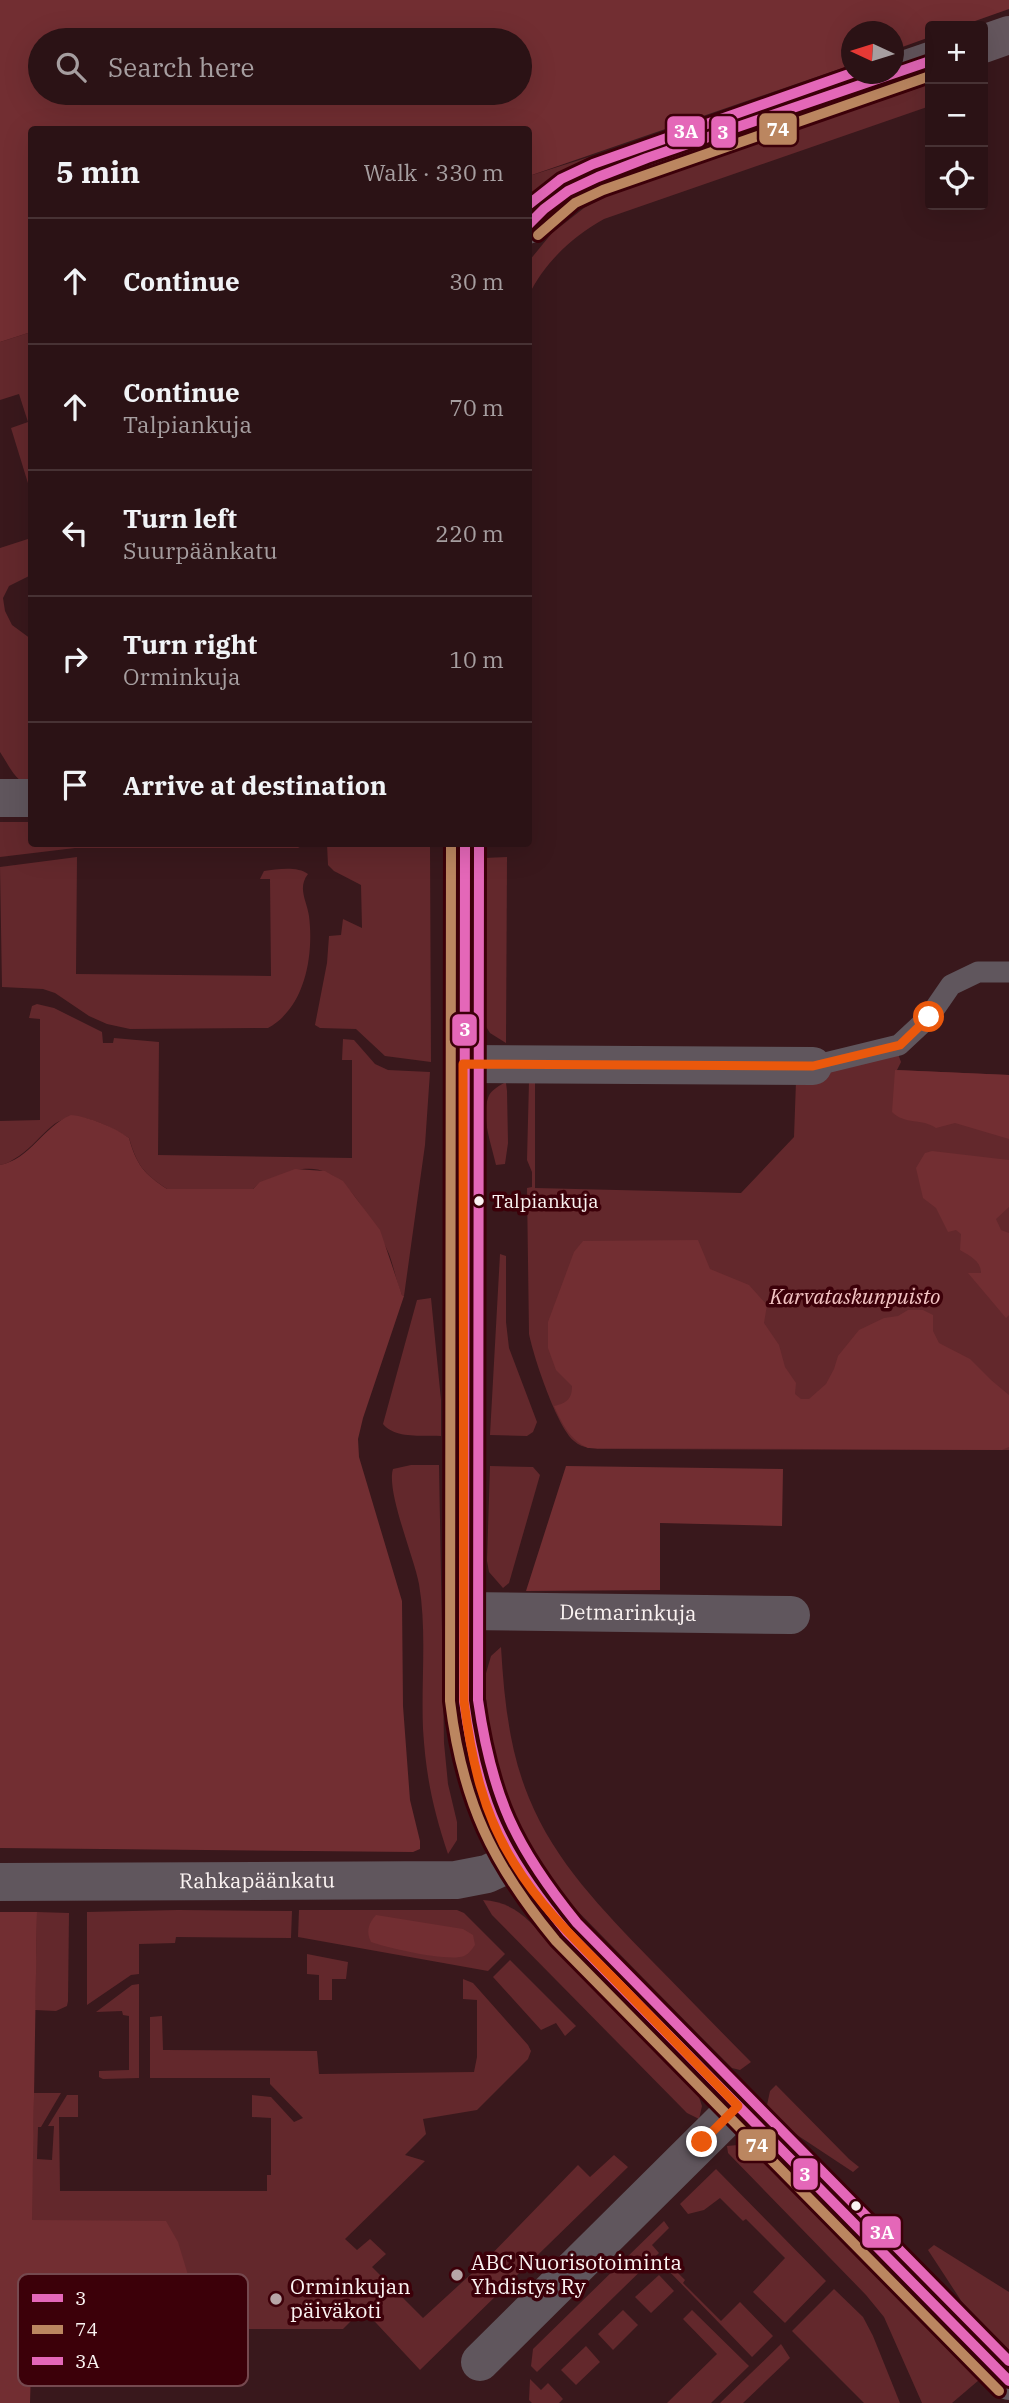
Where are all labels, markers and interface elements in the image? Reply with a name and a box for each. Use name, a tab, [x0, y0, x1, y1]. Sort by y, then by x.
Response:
north arrow	[841, 21, 904, 84]
map controls	[925, 21, 988, 210]
button: +	[925, 21, 988, 84]
search box	[28, 28, 532, 105]
icon: search	[52, 48, 90, 86]
text: Search here	[108, 50, 254, 84]
button: −	[925, 84, 988, 147]
line badge: 74	[758, 112, 798, 146]
line badge: 3A	[666, 115, 706, 148]
line badge: 3	[710, 115, 737, 149]
text: 74	[767, 117, 789, 141]
text: 3A	[674, 119, 699, 143]
text: 3	[717, 120, 729, 144]
button: locate	[925, 147, 988, 210]
text: 5 min	[56, 152, 140, 191]
text: Walk · 330 m	[363, 157, 504, 187]
icon: ahead	[56, 262, 94, 300]
text: Continue	[123, 264, 240, 298]
text: 30 m	[449, 266, 504, 296]
text: Continue	[123, 375, 240, 409]
icon: ahead	[56, 388, 94, 426]
text: 70 m	[449, 392, 504, 422]
text: Talpiankuja	[123, 409, 252, 439]
text: Turn left	[123, 501, 237, 535]
icon: left	[56, 514, 94, 552]
text: 220 m	[435, 518, 504, 548]
text: Suurpäänkatu	[123, 535, 277, 565]
text: Turn right	[123, 627, 257, 661]
icon: right	[56, 640, 94, 678]
text: 10 m	[449, 644, 504, 674]
text: Orminkuja	[123, 661, 240, 691]
icon: arrive	[56, 766, 94, 804]
text: Arrive at destination	[123, 768, 387, 802]
route start	[913, 1001, 944, 1032]
line badge: 3	[451, 1013, 478, 1047]
text: 3	[459, 1017, 471, 1041]
place label: Talpiankuja	[492, 1189, 599, 1213]
marker: Talpiankuja	[472, 1194, 486, 1208]
park label: Karvataskunpuisto	[769, 1282, 940, 1310]
street label: Detmarinkuja	[559, 1597, 697, 1627]
street label: Rahkapäänkatu	[179, 1866, 335, 1894]
route end	[686, 2126, 717, 2157]
line badge: 74	[737, 2128, 777, 2162]
text: 74	[746, 2133, 768, 2157]
line badge: 3	[792, 2157, 819, 2191]
text: 3	[799, 2162, 811, 2186]
unlabelled marker	[849, 2199, 863, 2213]
line badge: 3A	[861, 2215, 902, 2249]
text: 3A	[870, 2220, 895, 2244]
place label: ABC Nuorisotoiminta Yhdistys Ry	[471, 2248, 682, 2300]
marker: ABC Nuorisotoiminta Yhdistys Ry	[449, 2267, 465, 2283]
place label: Orminkujan päiväkoti	[290, 2272, 411, 2324]
legend	[18, 2274, 248, 2386]
text: 3	[75, 2286, 86, 2310]
marker: Orminkujan päiväkoti	[268, 2291, 284, 2307]
text: 74	[75, 2317, 98, 2341]
text: 3A	[75, 2349, 99, 2373]

